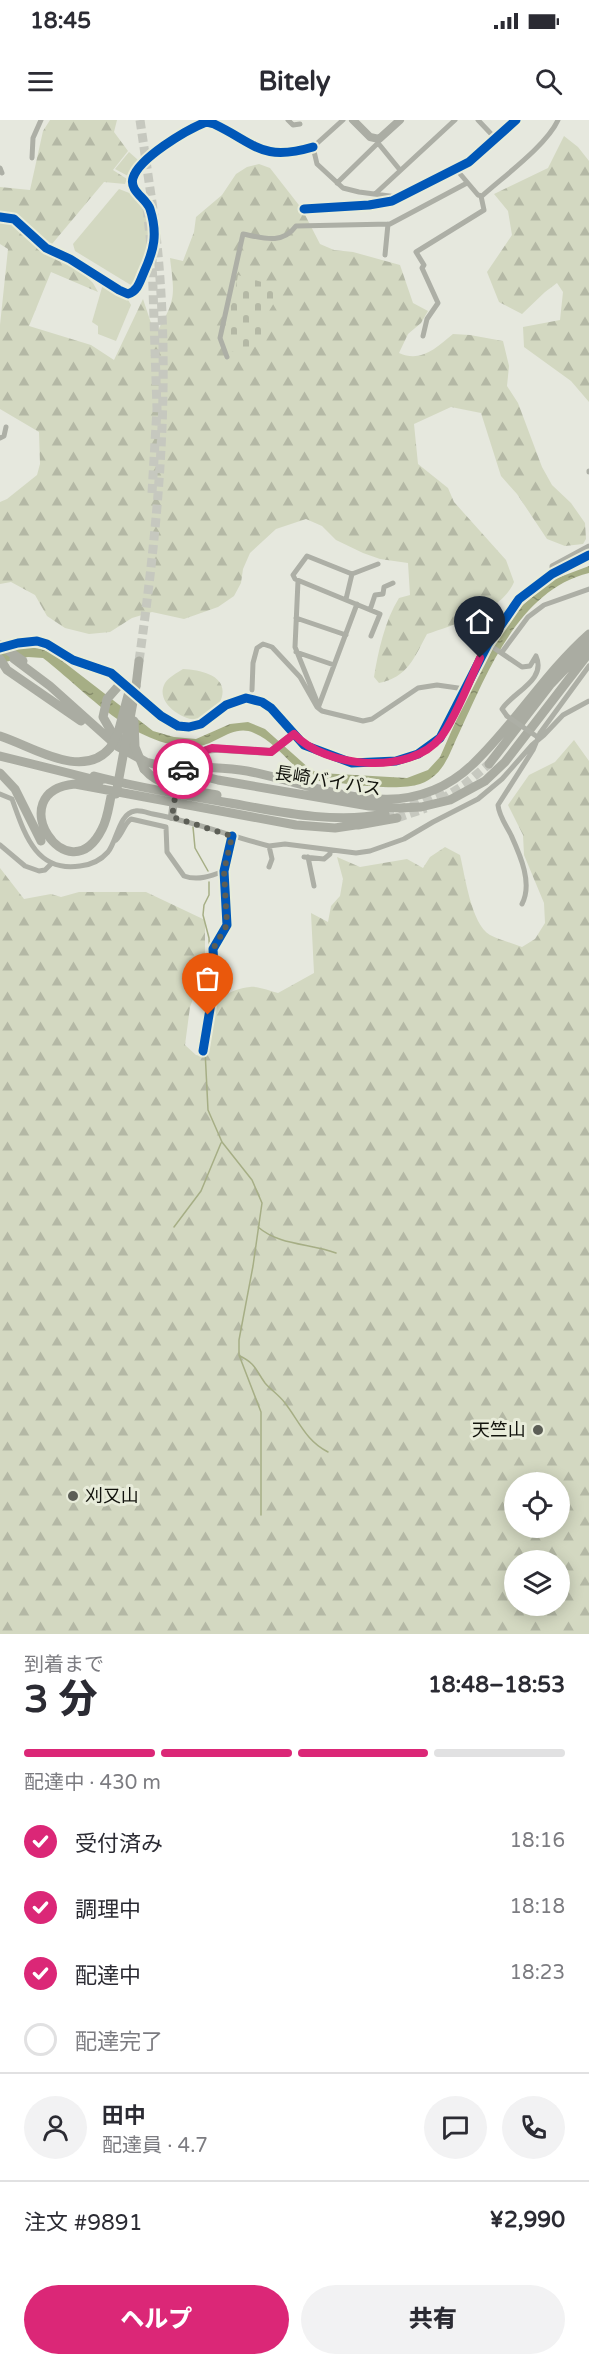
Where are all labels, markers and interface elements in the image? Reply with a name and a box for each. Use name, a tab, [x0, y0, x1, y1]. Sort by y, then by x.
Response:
text: 18:45	[30, 8, 91, 34]
icon: menu	[24, 65, 57, 98]
text: Bitely	[259, 65, 330, 98]
icon: search	[532, 65, 565, 98]
pin	[454, 596, 505, 658]
icon: home	[463, 605, 496, 638]
courier	[153, 739, 213, 799]
icon: car	[167, 753, 200, 786]
street label: 長崎バイパス	[273, 762, 383, 800]
pin	[182, 953, 233, 1015]
icon: bag	[191, 962, 224, 995]
place label: 天竺山	[472, 1419, 526, 1441]
marker: 天竺山	[531, 1423, 545, 1437]
map controls	[504, 1472, 570, 1616]
button: locate	[504, 1472, 570, 1538]
place label: 刈又山	[85, 1485, 139, 1507]
marker: 刈又山	[66, 1489, 80, 1503]
button: layers	[504, 1550, 570, 1616]
text: 到着まで	[24, 1653, 104, 1677]
text: 18:48–18:53	[428, 1672, 565, 1698]
text: 3 分	[24, 1676, 98, 1723]
text: 配達中 · 430 m	[24, 1771, 161, 1795]
icon: check	[24, 1825, 57, 1858]
text: 18:16	[510, 1829, 565, 1853]
text: 受付済み	[75, 1831, 163, 1857]
icon: check	[24, 1891, 57, 1924]
text: 18:18	[510, 1895, 565, 1919]
text: 調理中	[75, 1897, 141, 1923]
icon: check	[24, 1957, 57, 1990]
text: 18:23	[510, 1961, 565, 1985]
text: 配達中	[75, 1963, 141, 1989]
text: 配達完了	[75, 2029, 163, 2055]
button: person	[24, 2096, 87, 2159]
button: chat	[424, 2096, 487, 2159]
button: phone	[502, 2096, 565, 2159]
text: 田中	[102, 2103, 146, 2129]
text: 配達員 · 4.7	[102, 2134, 208, 2158]
text: ¥2,990	[490, 2207, 565, 2233]
text: 注文 #9891	[24, 2210, 142, 2236]
button: ヘルプ	[24, 2285, 289, 2354]
button: 共有	[301, 2285, 565, 2354]

